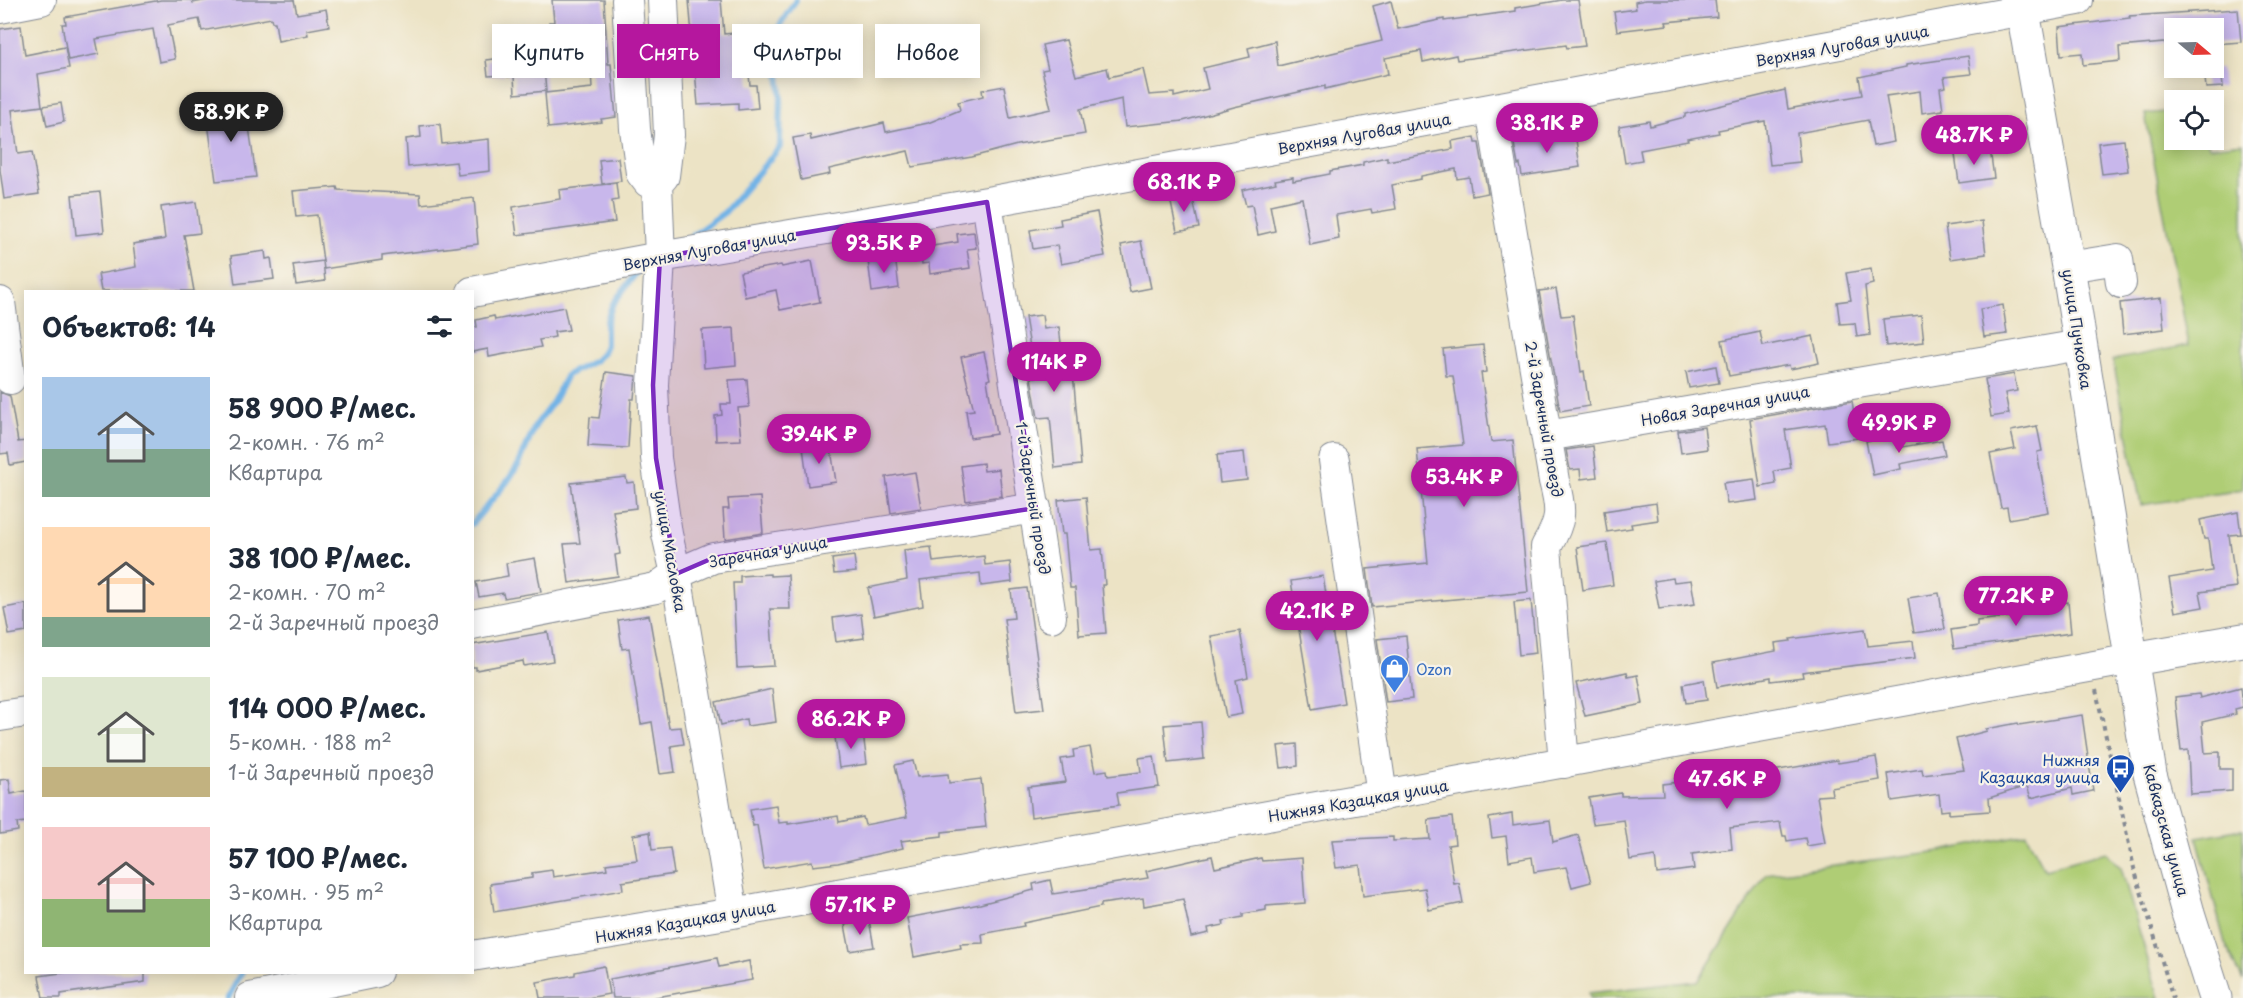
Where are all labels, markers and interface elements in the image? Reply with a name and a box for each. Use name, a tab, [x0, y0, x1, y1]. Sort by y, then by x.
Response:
street label: Верхняя Луговая улица	[1754, 18, 1931, 72]
north arrow	[2164, 18, 2224, 78]
map controls	[2164, 18, 2224, 150]
chip: Купить	[492, 24, 605, 78]
chip: Снять	[617, 24, 720, 78]
chip: Фильтры	[732, 24, 863, 78]
chip: Новое	[875, 24, 980, 78]
button: locate	[2164, 90, 2224, 150]
pin: 58.9K ₽	[176, 92, 286, 143]
text: 58.9K ₽	[193, 96, 269, 126]
pin: 38.1K ₽	[1492, 103, 1602, 154]
street label: Верхняя Луговая улица	[1276, 106, 1453, 160]
text: 38.1K ₽	[1510, 107, 1584, 137]
pin: 48.7K ₽	[1919, 115, 2029, 166]
text: 48.7K ₽	[1935, 119, 2013, 149]
pin: 68.1K ₽	[1129, 162, 1239, 213]
text: 68.1K ₽	[1147, 166, 1221, 196]
street label: Верхняя Луговая улица	[621, 222, 798, 276]
pin: 93.5K ₽	[829, 223, 939, 274]
text: 93.5K ₽	[846, 227, 922, 257]
street label: улица Пучковка	[2057, 267, 2099, 391]
text: Объектов: 14	[42, 307, 216, 346]
icon: filters	[423, 310, 456, 343]
street label: 2-й Заречный проезд	[1520, 339, 1570, 499]
pin: 114K ₽	[1005, 342, 1103, 393]
text: 114K ₽	[1021, 346, 1087, 376]
street label: Новая Заречная улица	[1639, 379, 1812, 431]
text: 58 900 ₽/мес.	[228, 388, 416, 427]
icon: home	[90, 401, 162, 473]
pin: 49.9K ₽	[1844, 403, 1954, 454]
text: 49.9K ₽	[1862, 407, 1936, 437]
pin: 39.4K ₽	[764, 414, 874, 465]
text: 39.4K ₽	[781, 418, 857, 448]
street label: 1-й Заречный проезд	[1011, 420, 1057, 576]
text: 2-комн. · 76 m²	[228, 427, 385, 457]
text: Квартира	[228, 457, 322, 487]
pin: 53.4K ₽	[1409, 457, 1519, 508]
text: 53.4K ₽	[1425, 461, 1503, 491]
street label: улица Масловка	[649, 488, 693, 614]
street label: Заречная улица	[707, 529, 829, 573]
text: 38 100 ₽/мес.	[228, 538, 411, 577]
icon: home	[90, 551, 162, 623]
pin: 77.2K ₽	[1961, 576, 2071, 627]
text: 2-комн. · 70 m²	[228, 577, 386, 607]
text: 77.2K ₽	[1978, 580, 2054, 610]
pin: 42.1K ₽	[1262, 591, 1372, 642]
text: 42.1K ₽	[1280, 595, 1354, 625]
text: 2-й Заречный проезд	[228, 607, 439, 637]
shop icon: Ozon	[1379, 652, 1411, 694]
place label: Ozon	[1416, 657, 1452, 680]
text: 114 000 ₽/мес.	[228, 688, 426, 727]
pin: 86.2K ₽	[796, 699, 906, 750]
icon: home	[90, 701, 162, 773]
text: 86.2K ₽	[811, 703, 891, 733]
text: 5-комн. · 188 m²	[228, 727, 392, 757]
place label: Нижняя Казацкая улица	[1979, 748, 2101, 788]
bus stop icon: Нижняя Казацкая улица	[2105, 752, 2137, 794]
text: 1-й Заречный проезд	[228, 757, 434, 787]
pin: 47.6K ₽	[1672, 759, 1782, 810]
street label: Кавказская улица	[2138, 761, 2196, 899]
text: 47.6K ₽	[1688, 763, 1766, 793]
street label: Нижняя Казацкая улица	[1266, 773, 1450, 827]
text: 57 100 ₽/мес.	[228, 838, 408, 877]
icon: home	[90, 851, 162, 923]
text: 3-комн. · 95 m²	[228, 877, 384, 907]
pin: 57.1K ₽	[805, 885, 915, 936]
text: 57.1K ₽	[824, 889, 896, 919]
street label: Нижняя Казацкая улица	[593, 894, 777, 948]
text: Квартира	[228, 907, 322, 937]

